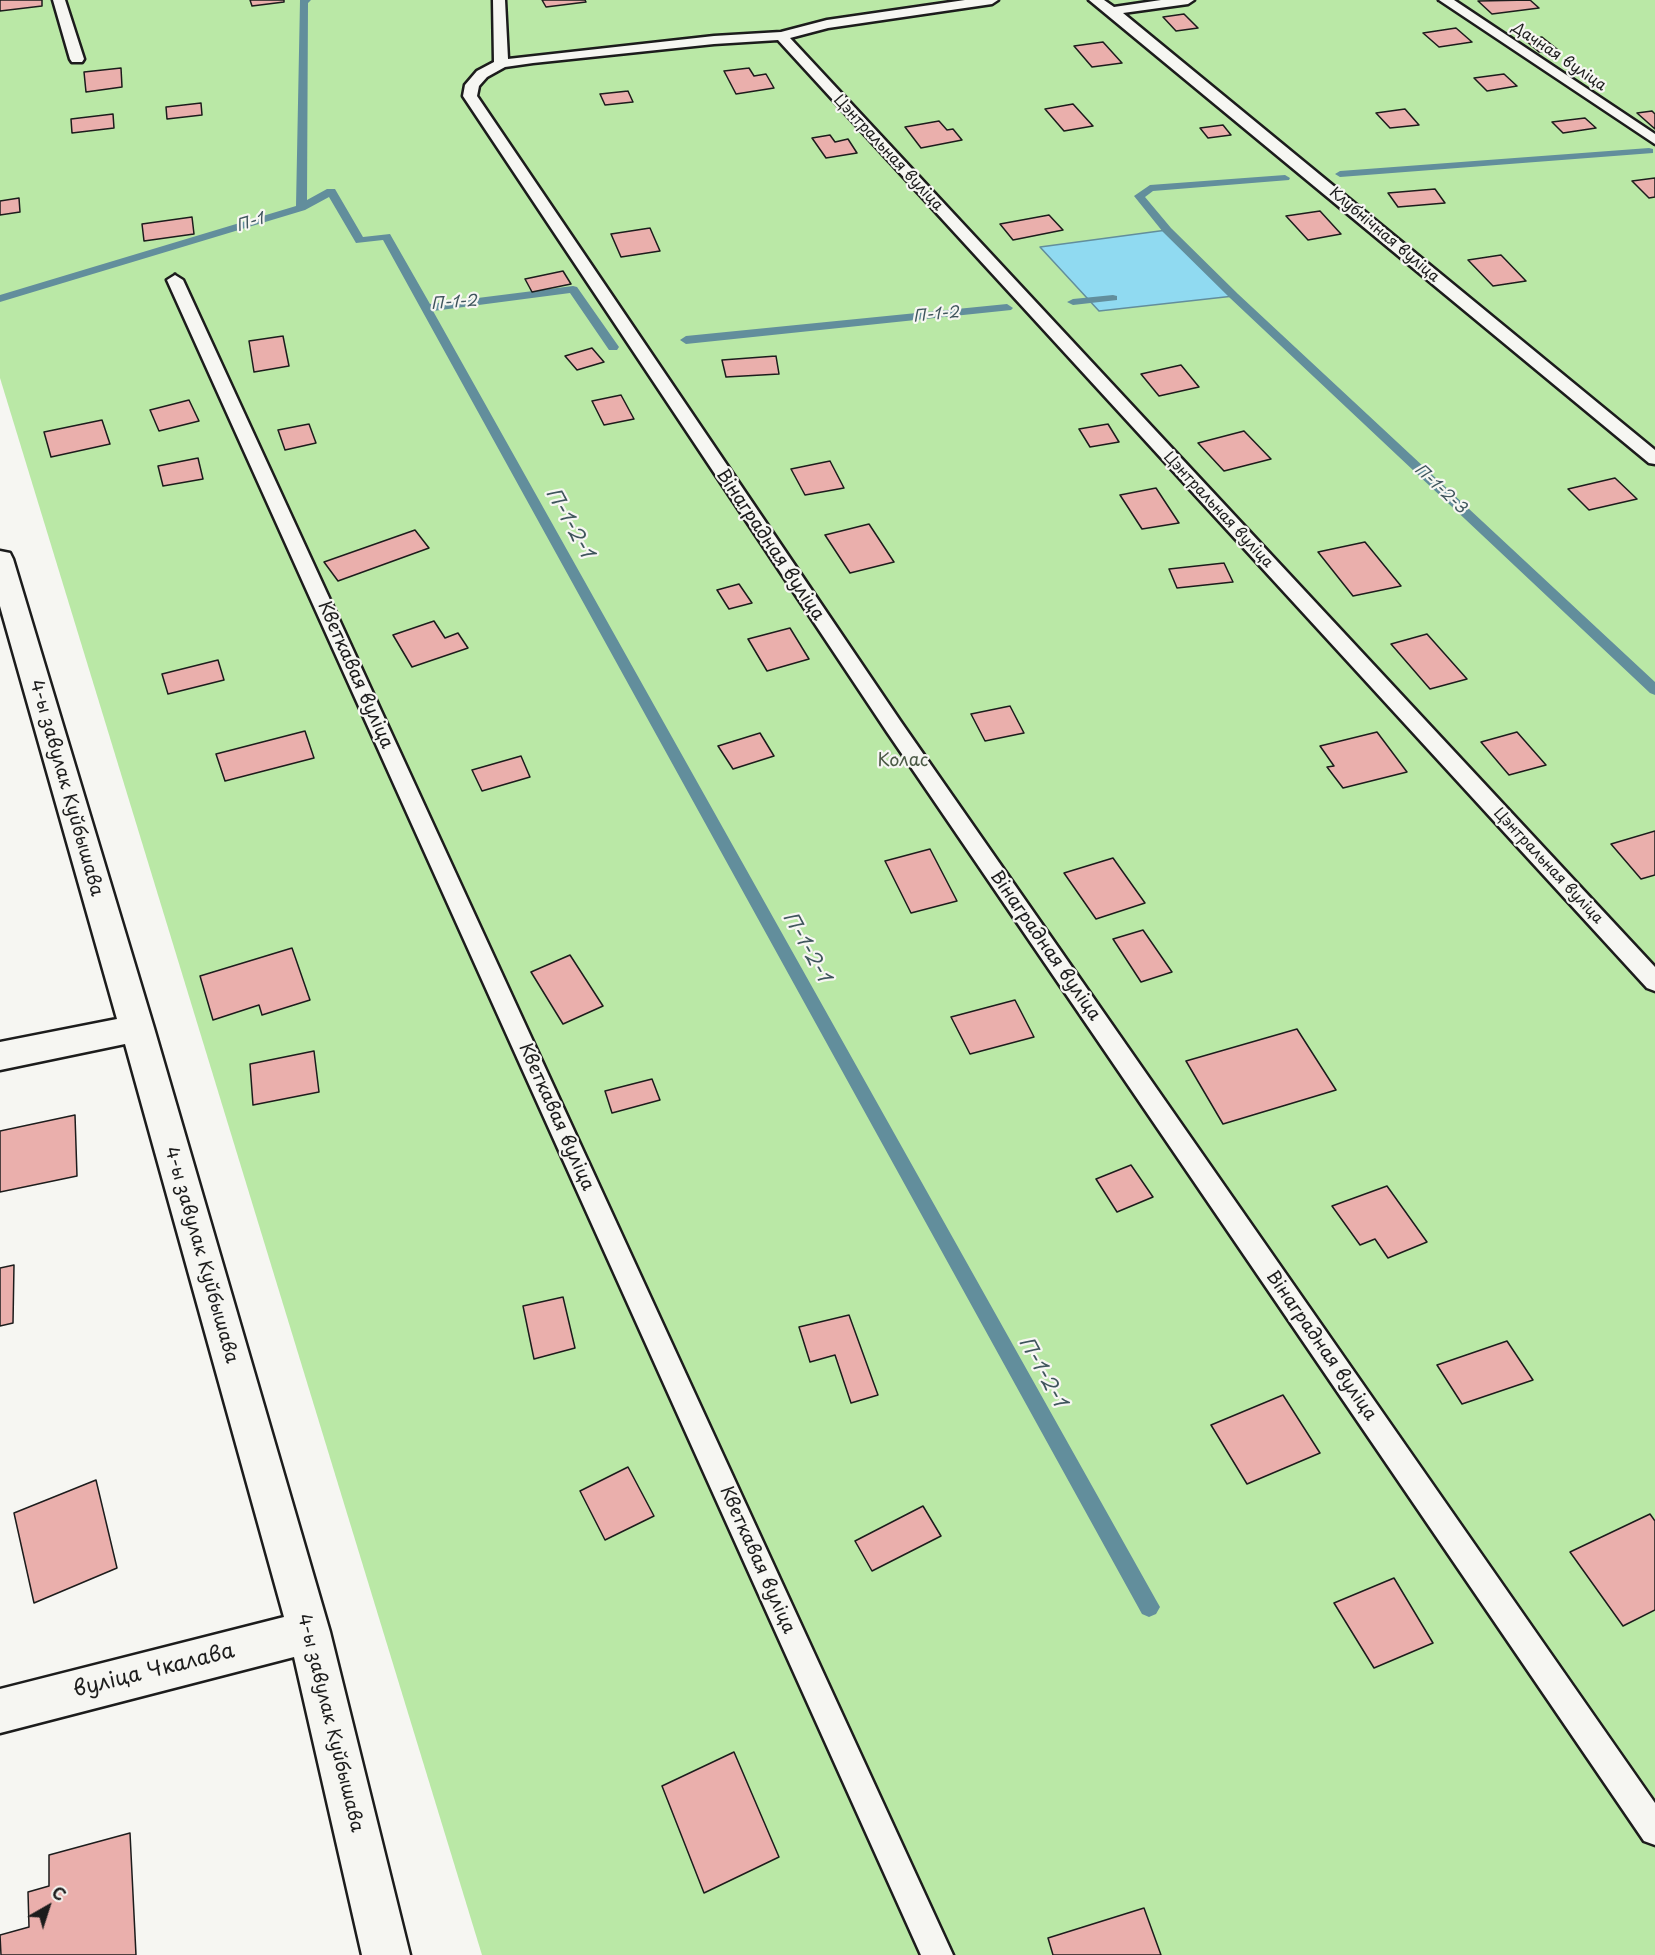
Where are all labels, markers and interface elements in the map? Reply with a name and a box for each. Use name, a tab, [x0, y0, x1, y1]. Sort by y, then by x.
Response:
street label: Дачная вуліца	[1508, 19, 1610, 95]
street label: Цэнтральная вуліца	[830, 91, 946, 215]
street label: Клубнічная вуліца	[1325, 184, 1443, 286]
water label: П-1	[234, 210, 266, 236]
water label: П-1-2	[430, 292, 478, 314]
water label: П-1-2	[912, 303, 960, 327]
street label: Цэнтральная вуліца	[1160, 448, 1276, 572]
water label: П-1-2-3	[1410, 460, 1470, 518]
street label: Вінаградная вуліца	[711, 465, 829, 625]
water label: П-1-2-1	[540, 484, 598, 562]
street label: Кветкавая вуліца	[313, 598, 397, 752]
street label: 4-ы завулак Куйбышава	[25, 677, 107, 899]
park label: Колас	[878, 750, 928, 772]
street label: Цэнтральная вуліца	[1490, 804, 1606, 928]
street label: Вінаградная вуліца	[985, 867, 1105, 1025]
water label: П-1-2-1	[777, 908, 835, 986]
street label: Кветкавая вуліца	[514, 1040, 598, 1194]
street label: 4-ы завулак Куйбышава	[160, 1144, 242, 1366]
street label: Вінаградная вуліца	[1261, 1267, 1381, 1425]
water label: П-1-2-1	[1013, 1333, 1071, 1411]
street label: Кветкавая вуліца	[715, 1483, 799, 1637]
street label: 4-ы завулак Куйбышава	[292, 1612, 368, 1834]
street label: вуліца Чкалава	[71, 1639, 237, 1703]
north arrow	[18, 1877, 78, 1937]
text: С	[47, 1880, 72, 1906]

